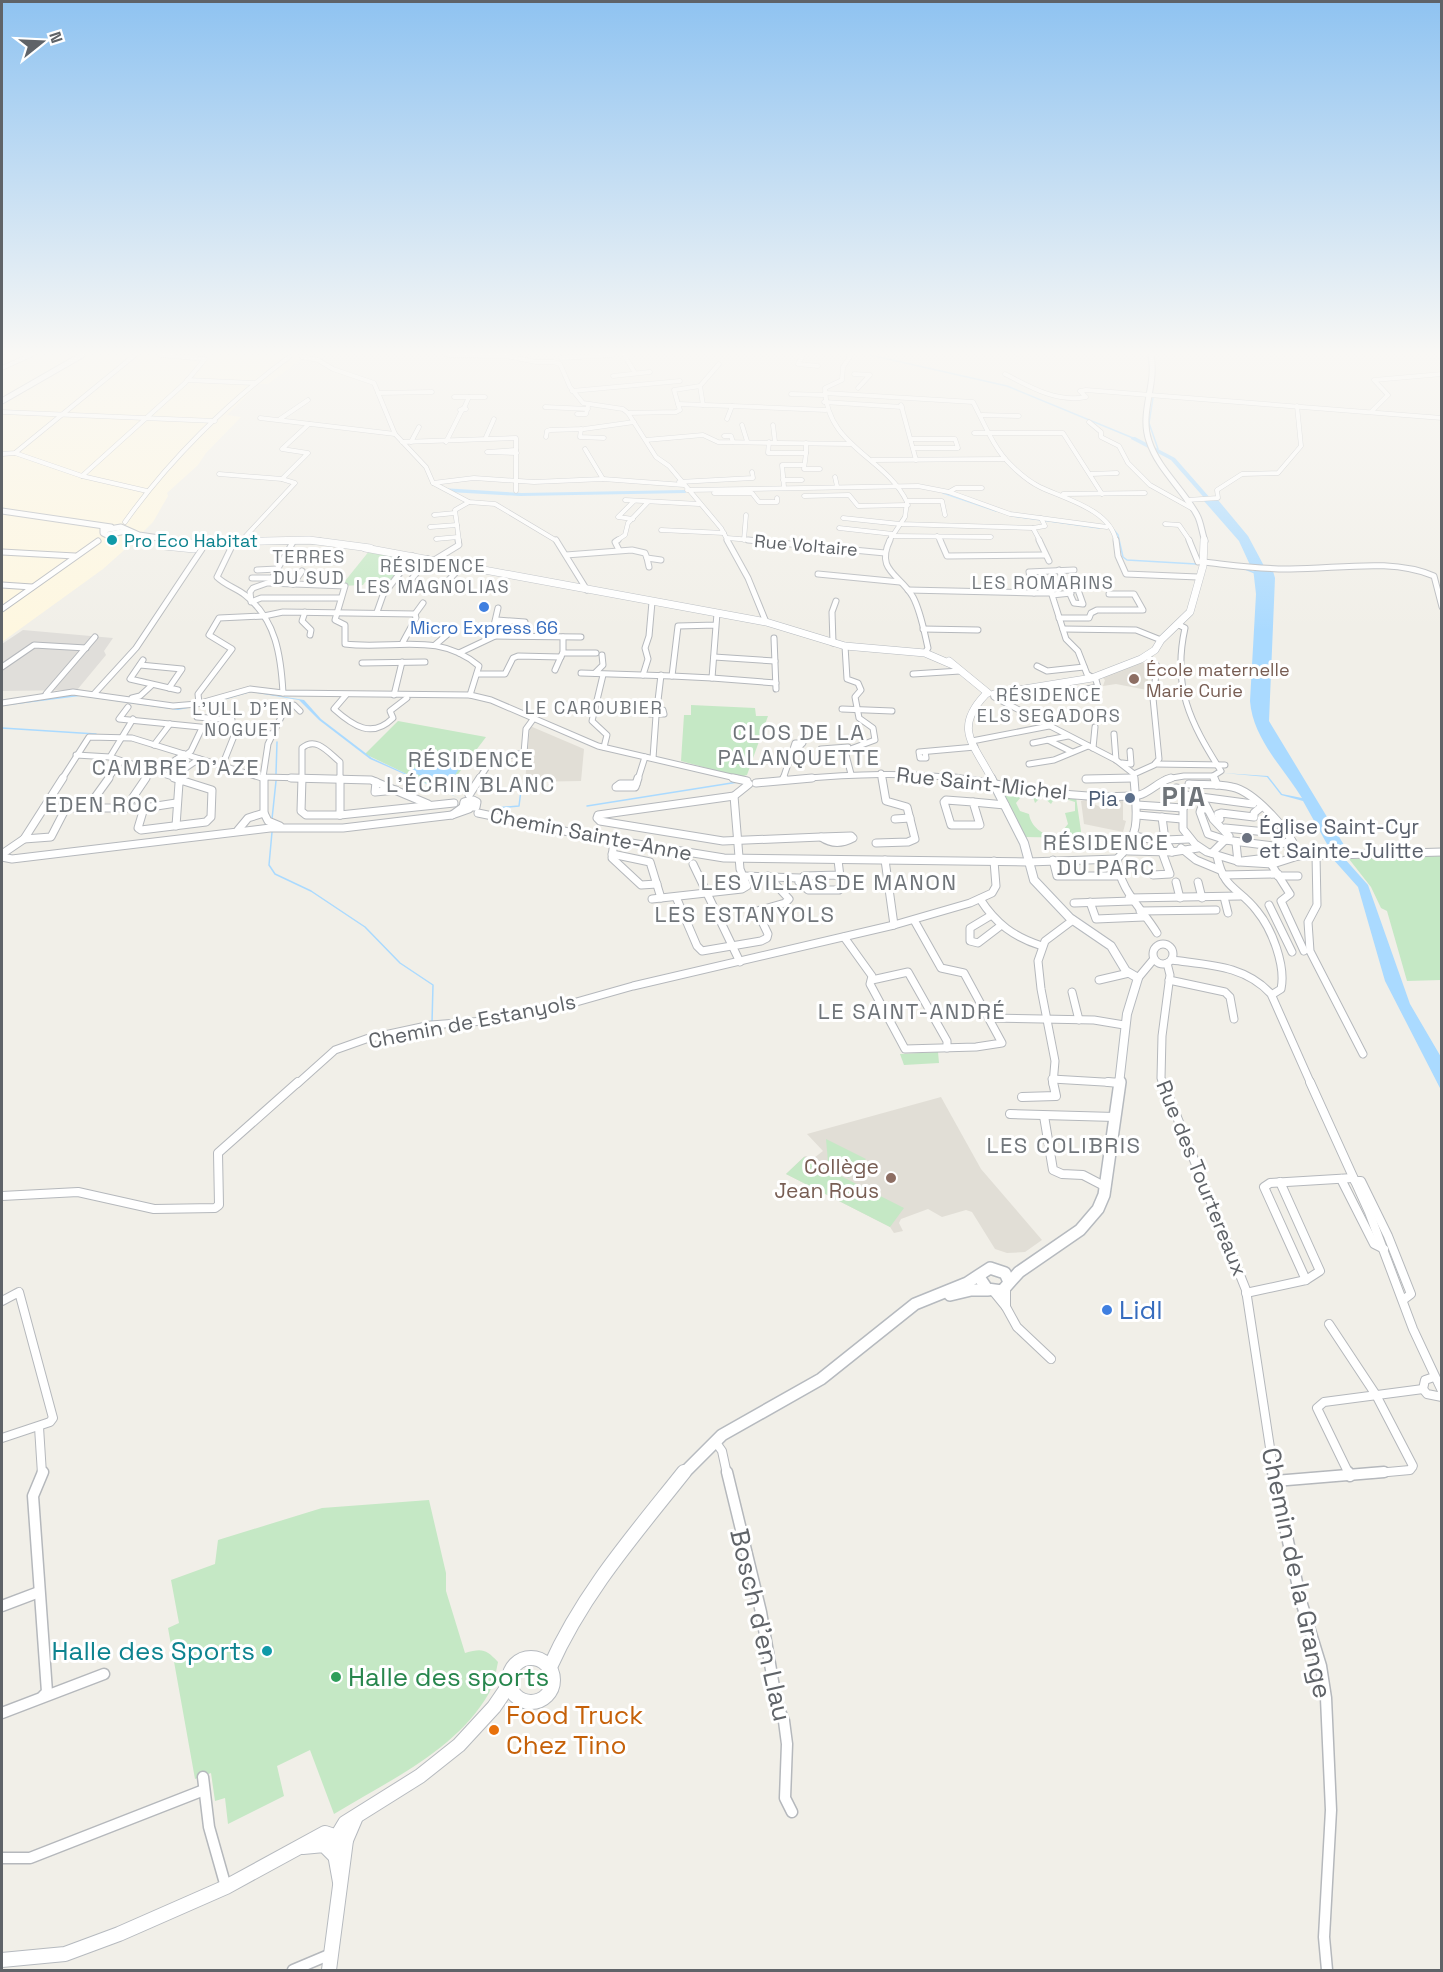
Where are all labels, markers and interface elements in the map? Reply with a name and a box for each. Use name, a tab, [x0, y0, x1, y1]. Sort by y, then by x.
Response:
north arrow	[12, 12, 72, 72]
text: N	[44, 29, 67, 46]
place label: Pro Eco Habitat	[124, 529, 258, 552]
street label: Rue Voltaire	[753, 529, 859, 561]
marker: Pro Eco Habitat	[105, 533, 119, 547]
district label: TERRES DU SUD	[272, 545, 346, 589]
district label: RÉSIDENCE LES MAGNOLIAS	[356, 554, 510, 598]
district label: LES ROMARINS	[972, 571, 1114, 594]
marker: Micro Express 66	[477, 600, 491, 614]
place label: Micro Express 66	[410, 616, 558, 639]
place label: École maternelle Marie Curie	[1146, 658, 1290, 702]
marker: École maternelle Marie Curie	[1127, 672, 1141, 686]
district label: RÉSIDENCE ELS SEGADORS	[977, 683, 1121, 727]
district label: LE CAROUBIER	[525, 696, 663, 719]
district label: L'ULL D'EN NOGUET	[192, 697, 294, 741]
district label: CLOS DE LA PALANQUETTE	[718, 718, 880, 771]
district label: RÉSIDENCE L'ÉCRIN BLANC	[386, 745, 556, 798]
district label: CAMBRE D'AZE	[92, 753, 260, 781]
street label: Rue Saint-Michel	[895, 761, 1069, 805]
district label: PIA	[1161, 779, 1207, 814]
place label: Pia	[1088, 785, 1118, 812]
district label: EDEN ROC	[45, 790, 159, 818]
marker: Pia	[1123, 791, 1137, 805]
street label: Chemin Sainte-Anne	[488, 801, 694, 867]
place label: Église Saint-Cyr et Sainte-Julitte	[1259, 813, 1424, 864]
district label: RÉSIDENCE DU PARC	[1043, 828, 1169, 881]
marker: Église Saint-Cyr et Sainte-Julitte	[1240, 831, 1254, 845]
district label: LES VILLAS DE MANON	[700, 868, 958, 896]
district label: LES ESTANYOLS	[654, 900, 836, 928]
street label: Chemin de Estanyols	[366, 988, 578, 1054]
district label: LE SAINT-ANDRÉ	[818, 997, 1006, 1025]
street label: Rue des Tourtereaux	[1150, 1076, 1254, 1280]
district label: LES COLIBRIS	[986, 1131, 1142, 1159]
place label: Collège Jean Rous	[774, 1153, 879, 1204]
marker: Collège Jean Rous	[884, 1171, 898, 1185]
place label: Lidl	[1119, 1293, 1163, 1327]
marker: Lidl	[1100, 1303, 1114, 1317]
street label: Chemin de la Grange	[1254, 1444, 1340, 1702]
street label: Bosch d'en Llau	[722, 1525, 800, 1725]
place label: Halle des Sports	[51, 1634, 255, 1668]
marker: Halle des Sports	[260, 1644, 274, 1658]
place label: Halle des sports	[348, 1660, 549, 1694]
marker: Halle des sports	[329, 1670, 343, 1684]
place label: Food Truck Chez Tino	[506, 1698, 643, 1762]
marker: Food Truck Chez Tino	[487, 1723, 501, 1737]

